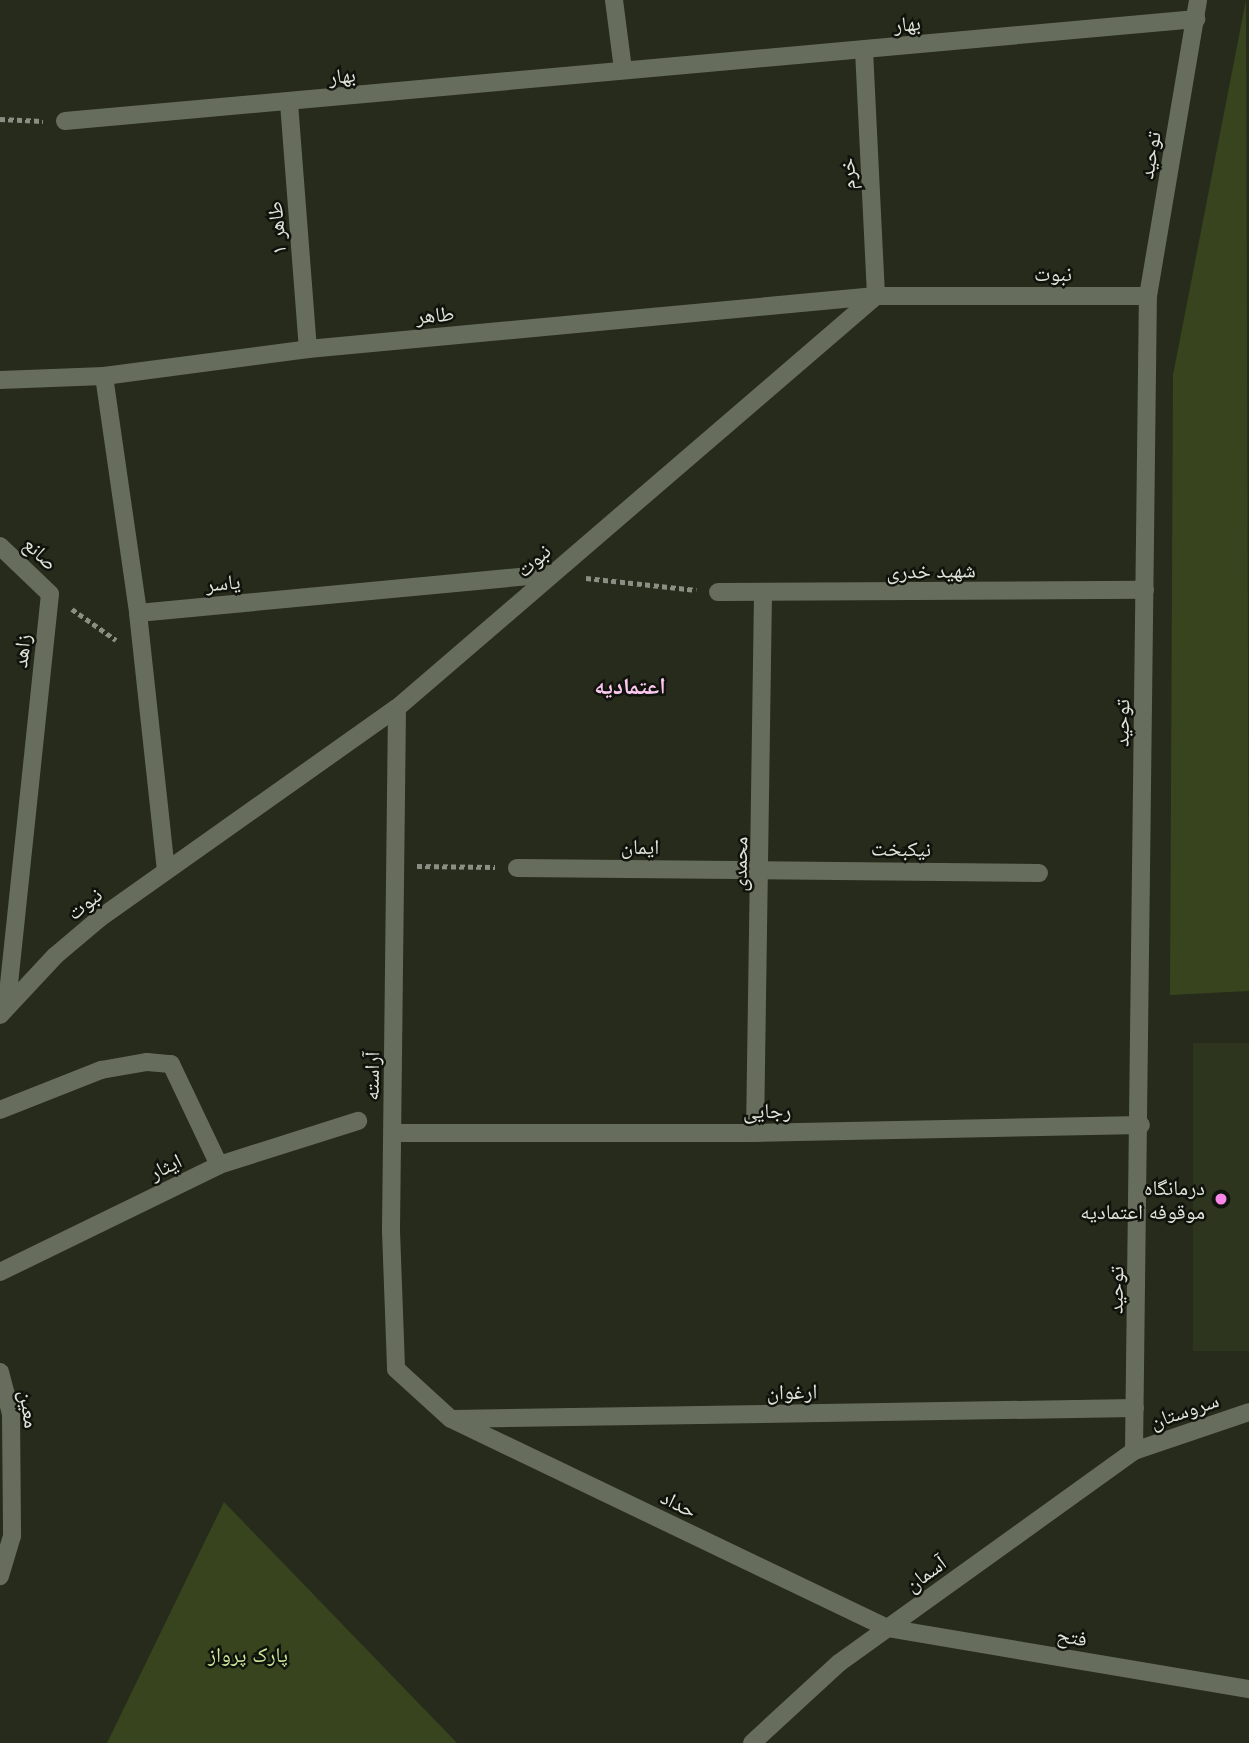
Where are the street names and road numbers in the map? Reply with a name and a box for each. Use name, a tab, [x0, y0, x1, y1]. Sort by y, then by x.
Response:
street label: بهار	[892, 9, 922, 37]
street label: بهار	[327, 61, 357, 89]
street label: توحید	[1132, 129, 1166, 181]
street label: خرم	[834, 157, 860, 191]
street label: طاهر ۱	[261, 200, 291, 256]
street label: نبوت	[1034, 260, 1072, 286]
street label: طاهر	[415, 300, 455, 328]
street label: صانع	[19, 531, 63, 575]
street label: نبوت	[510, 538, 556, 582]
street label: شهید خدری	[886, 557, 976, 583]
street label: یاسر	[205, 568, 241, 596]
street label: زاهد	[7, 633, 35, 669]
street label: توحید	[1108, 699, 1134, 747]
street label: ایمان	[621, 833, 659, 859]
street label: نیکبخت	[871, 835, 931, 861]
street label: محمدی	[726, 836, 752, 892]
street label: نبوت	[61, 881, 107, 925]
street label: آراسته	[358, 1051, 384, 1101]
street label: رجایی	[743, 1097, 791, 1123]
street label: ایثار	[145, 1147, 185, 1185]
street label: توحید	[1102, 1266, 1128, 1314]
street label: ارغوان	[766, 1378, 818, 1404]
street label: سروستان	[1146, 1387, 1222, 1433]
street label: معین	[15, 1388, 45, 1430]
street label: حداد	[657, 1484, 701, 1522]
street label: آسمان	[899, 1550, 951, 1596]
street label: فتح	[1055, 1621, 1089, 1651]

